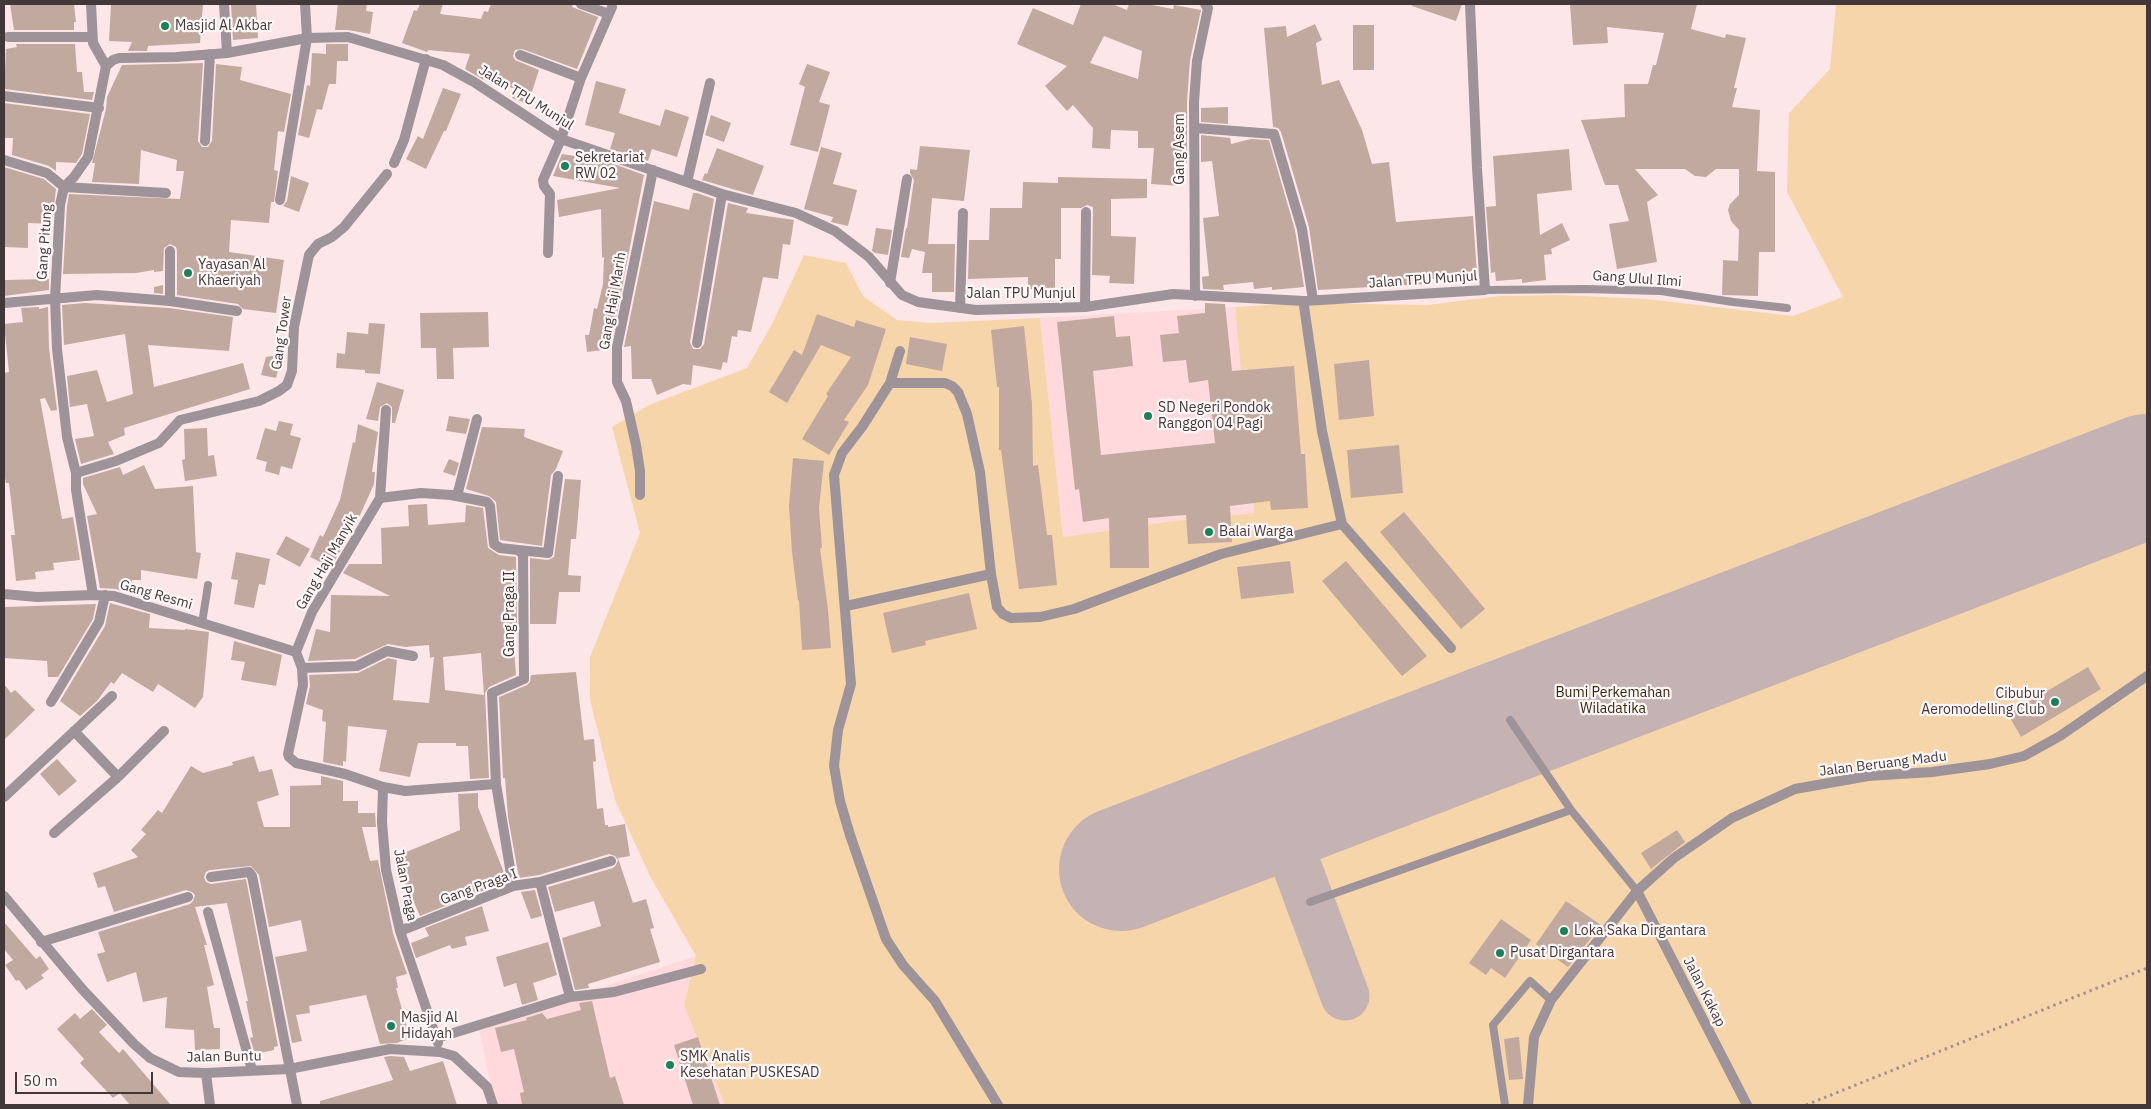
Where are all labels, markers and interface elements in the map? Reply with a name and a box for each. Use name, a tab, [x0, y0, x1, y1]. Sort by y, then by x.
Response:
place label: Masjid Al Akbar	[175, 18, 272, 34]
marker: Masjid Al Akbar	[159, 20, 171, 32]
street label: Jalan TPU Munjul	[475, 62, 577, 134]
street label: Gang Asem	[1172, 113, 1188, 185]
place label: Sekretariat RW 02	[575, 150, 644, 182]
marker: Sekretariat RW 02	[559, 160, 571, 172]
street label: Gang Pitung	[34, 203, 56, 281]
street label: Gang Haji Marih	[596, 251, 630, 351]
place label: Yayasan Al Khaeriyah	[198, 257, 266, 290]
marker: Yayasan Al Khaeriyah	[182, 267, 194, 279]
street label: Jalan TPU Munjul	[1368, 268, 1478, 292]
street label: Gang Ulul Ilmi	[1592, 268, 1682, 290]
street label: Jalan TPU Munjul	[967, 286, 1075, 302]
street label: Gang Tower	[269, 295, 295, 371]
place label: SD Negeri Pondok Ranggon 04 Pagi	[1158, 400, 1271, 432]
marker: SD Negeri Pondok Ranggon 04 Pagi	[1142, 410, 1154, 422]
street label: Gang Haji Manyik	[293, 511, 361, 613]
place label: Balai Warga	[1219, 524, 1293, 540]
marker: Balai Warga	[1203, 526, 1215, 538]
street label: Gang Praga II	[502, 571, 518, 657]
street label: Gang Resmi	[118, 577, 194, 613]
park label: Bumi Perkemahan Wiladatika	[1555, 685, 1671, 718]
place label: Cibubur Aeromodelling Club	[1921, 686, 2045, 719]
marker: Cibubur Aeromodelling Club	[2049, 696, 2061, 708]
street label: Jalan Beruang Madu	[1818, 748, 1948, 780]
street label: Jalan Praga	[390, 848, 420, 922]
street label: Gang Praga I	[438, 865, 520, 909]
place label: Loka Saka Dirgantara	[1574, 923, 1706, 939]
marker: Loka Saka Dirgantara	[1558, 925, 1570, 937]
place label: Pusat Dirgantara	[1510, 945, 1614, 961]
marker: Pusat Dirgantara	[1494, 947, 1506, 959]
street label: Jalan Kakap	[1679, 954, 1729, 1030]
place label: Masjid Al Hidayah	[401, 1010, 458, 1042]
marker: Masjid Al Hidayah	[385, 1020, 397, 1032]
street label: Jalan Buntu	[186, 1048, 262, 1066]
place label: SMK Analis Kesehatan PUSKESAD	[680, 1049, 819, 1082]
marker: SMK Analis Kesehatan PUSKESAD	[664, 1059, 676, 1071]
scale bar	[18, 1062, 155, 1094]
text: 50 m	[23, 1071, 58, 1090]

